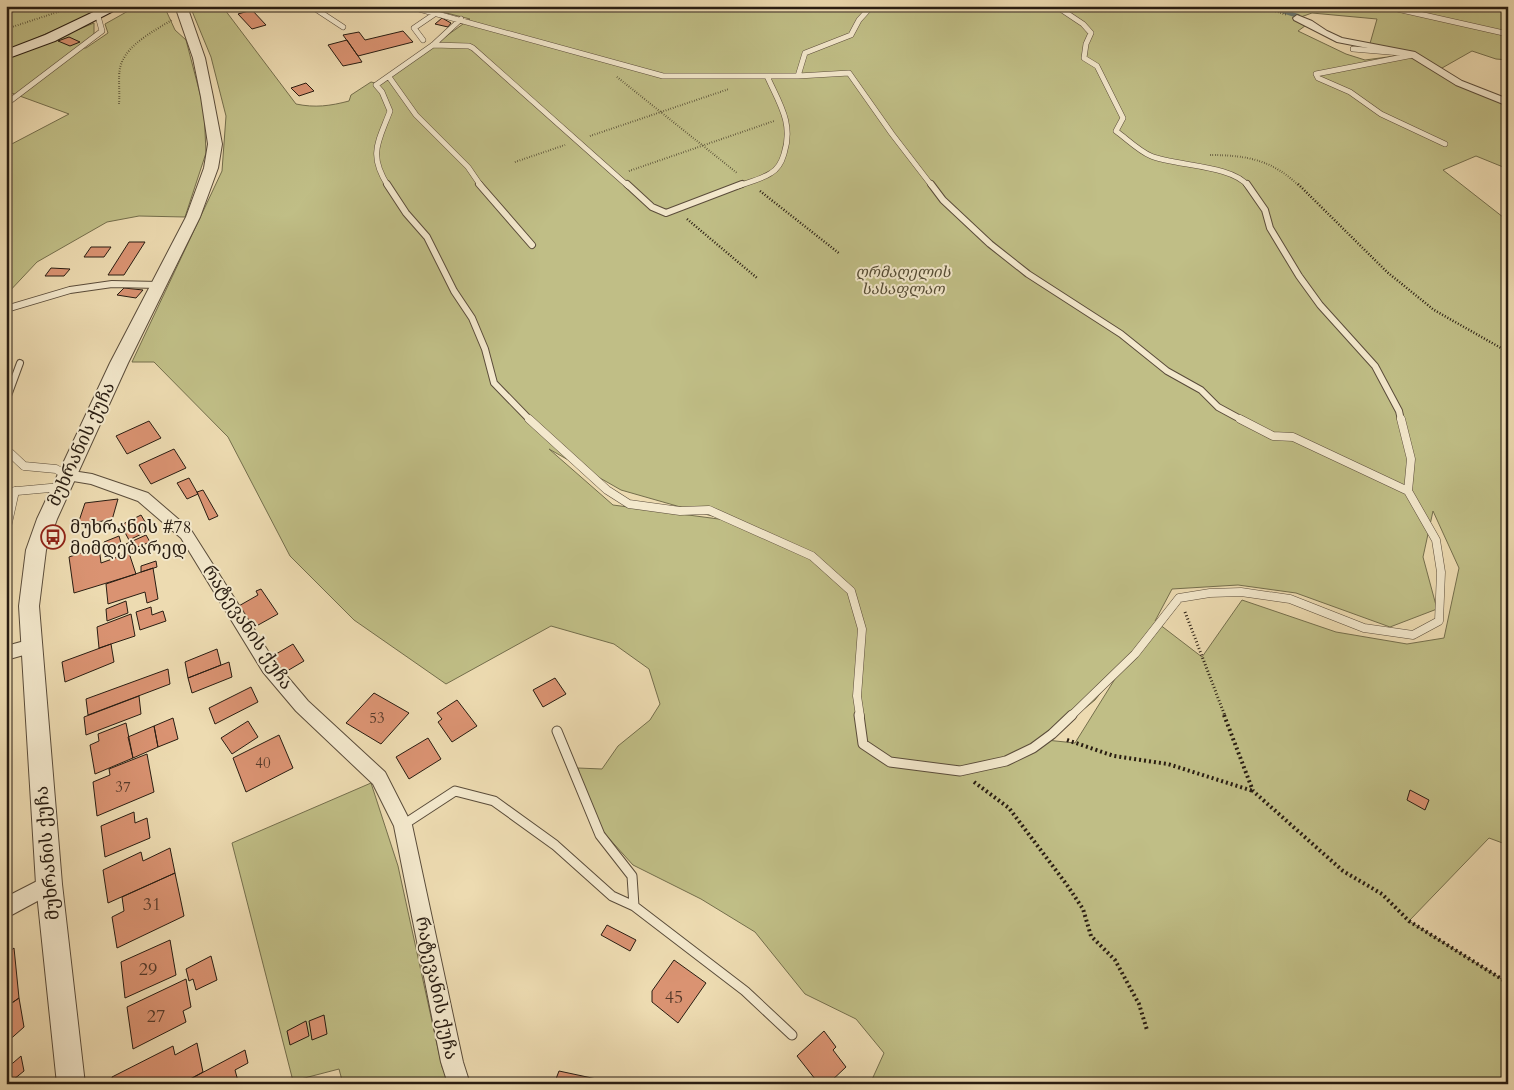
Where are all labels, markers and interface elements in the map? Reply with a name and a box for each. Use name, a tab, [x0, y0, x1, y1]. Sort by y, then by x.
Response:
park label: ღრმაღელის სასაფლაო	[856, 262, 951, 299]
street label: მუხრანის ქუჩა	[42, 378, 121, 511]
place label: მუხრანის #78 მიმდებარედ	[70, 515, 192, 561]
bus stop icon: მუხრანის #78 მიმდებარედ	[40, 524, 66, 550]
street label: რატევანის ქუჩა	[196, 560, 299, 695]
house number: 53	[369, 708, 385, 728]
house number: 40	[255, 753, 271, 773]
house number: 37	[115, 777, 131, 797]
street label: მუხრანის ქუჩა	[29, 785, 66, 921]
house number: 31	[143, 892, 161, 917]
street label: რატევანის ქუჩა	[409, 914, 464, 1062]
house number: 29	[139, 957, 157, 982]
house number: 45	[665, 985, 683, 1010]
house number: 27	[147, 1004, 165, 1029]

